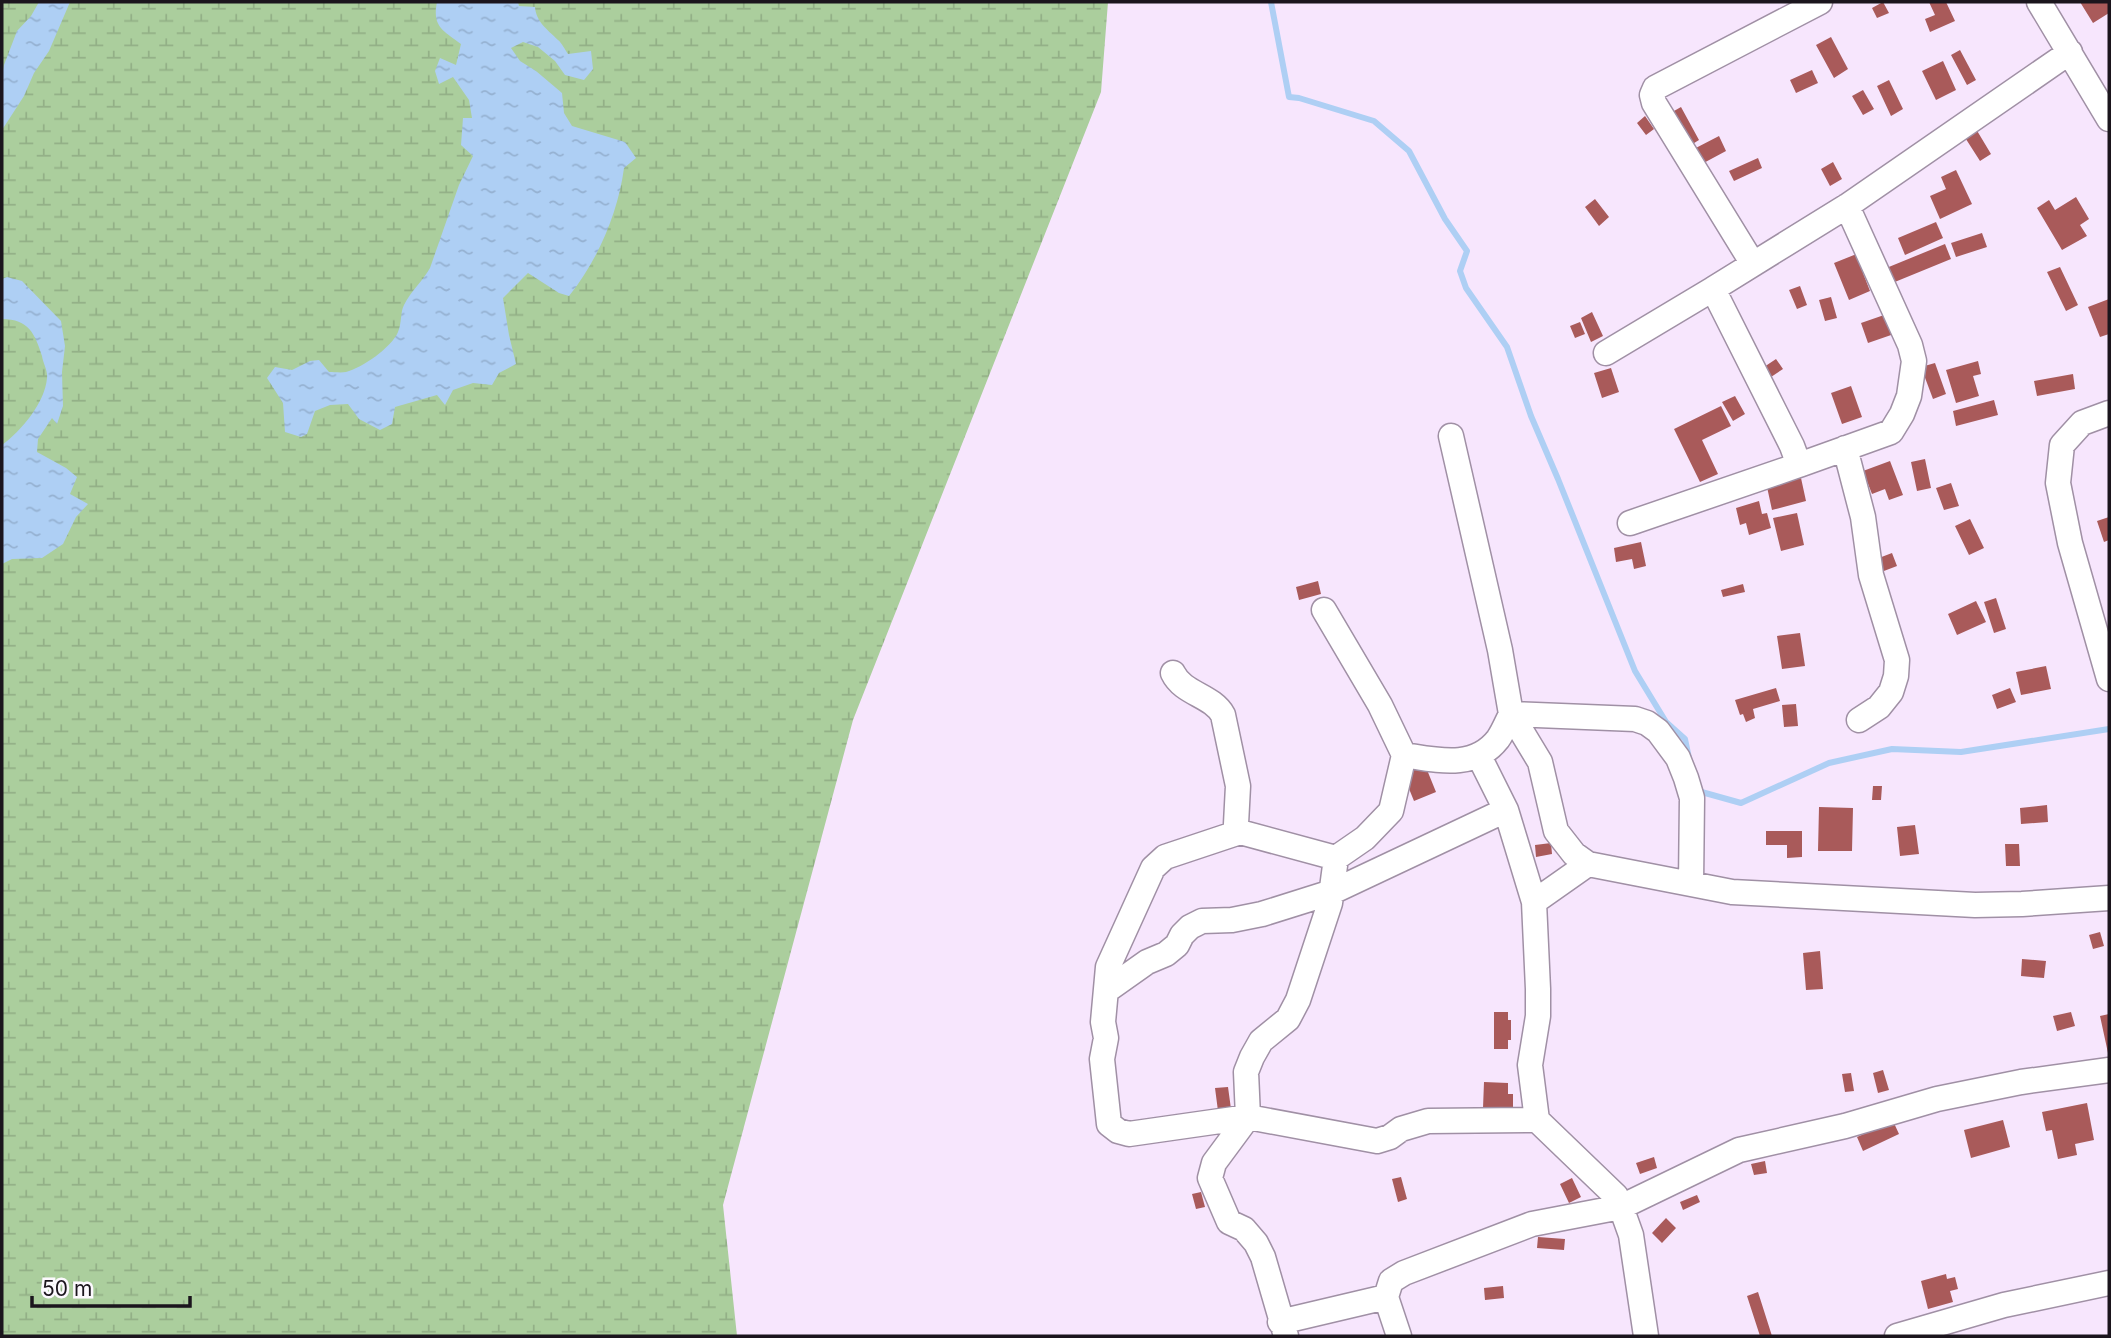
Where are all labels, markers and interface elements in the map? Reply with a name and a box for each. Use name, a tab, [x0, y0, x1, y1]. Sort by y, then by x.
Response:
scale bar	[32, 1264, 189, 1308]
text: 50 m	[42, 1276, 92, 1301]

